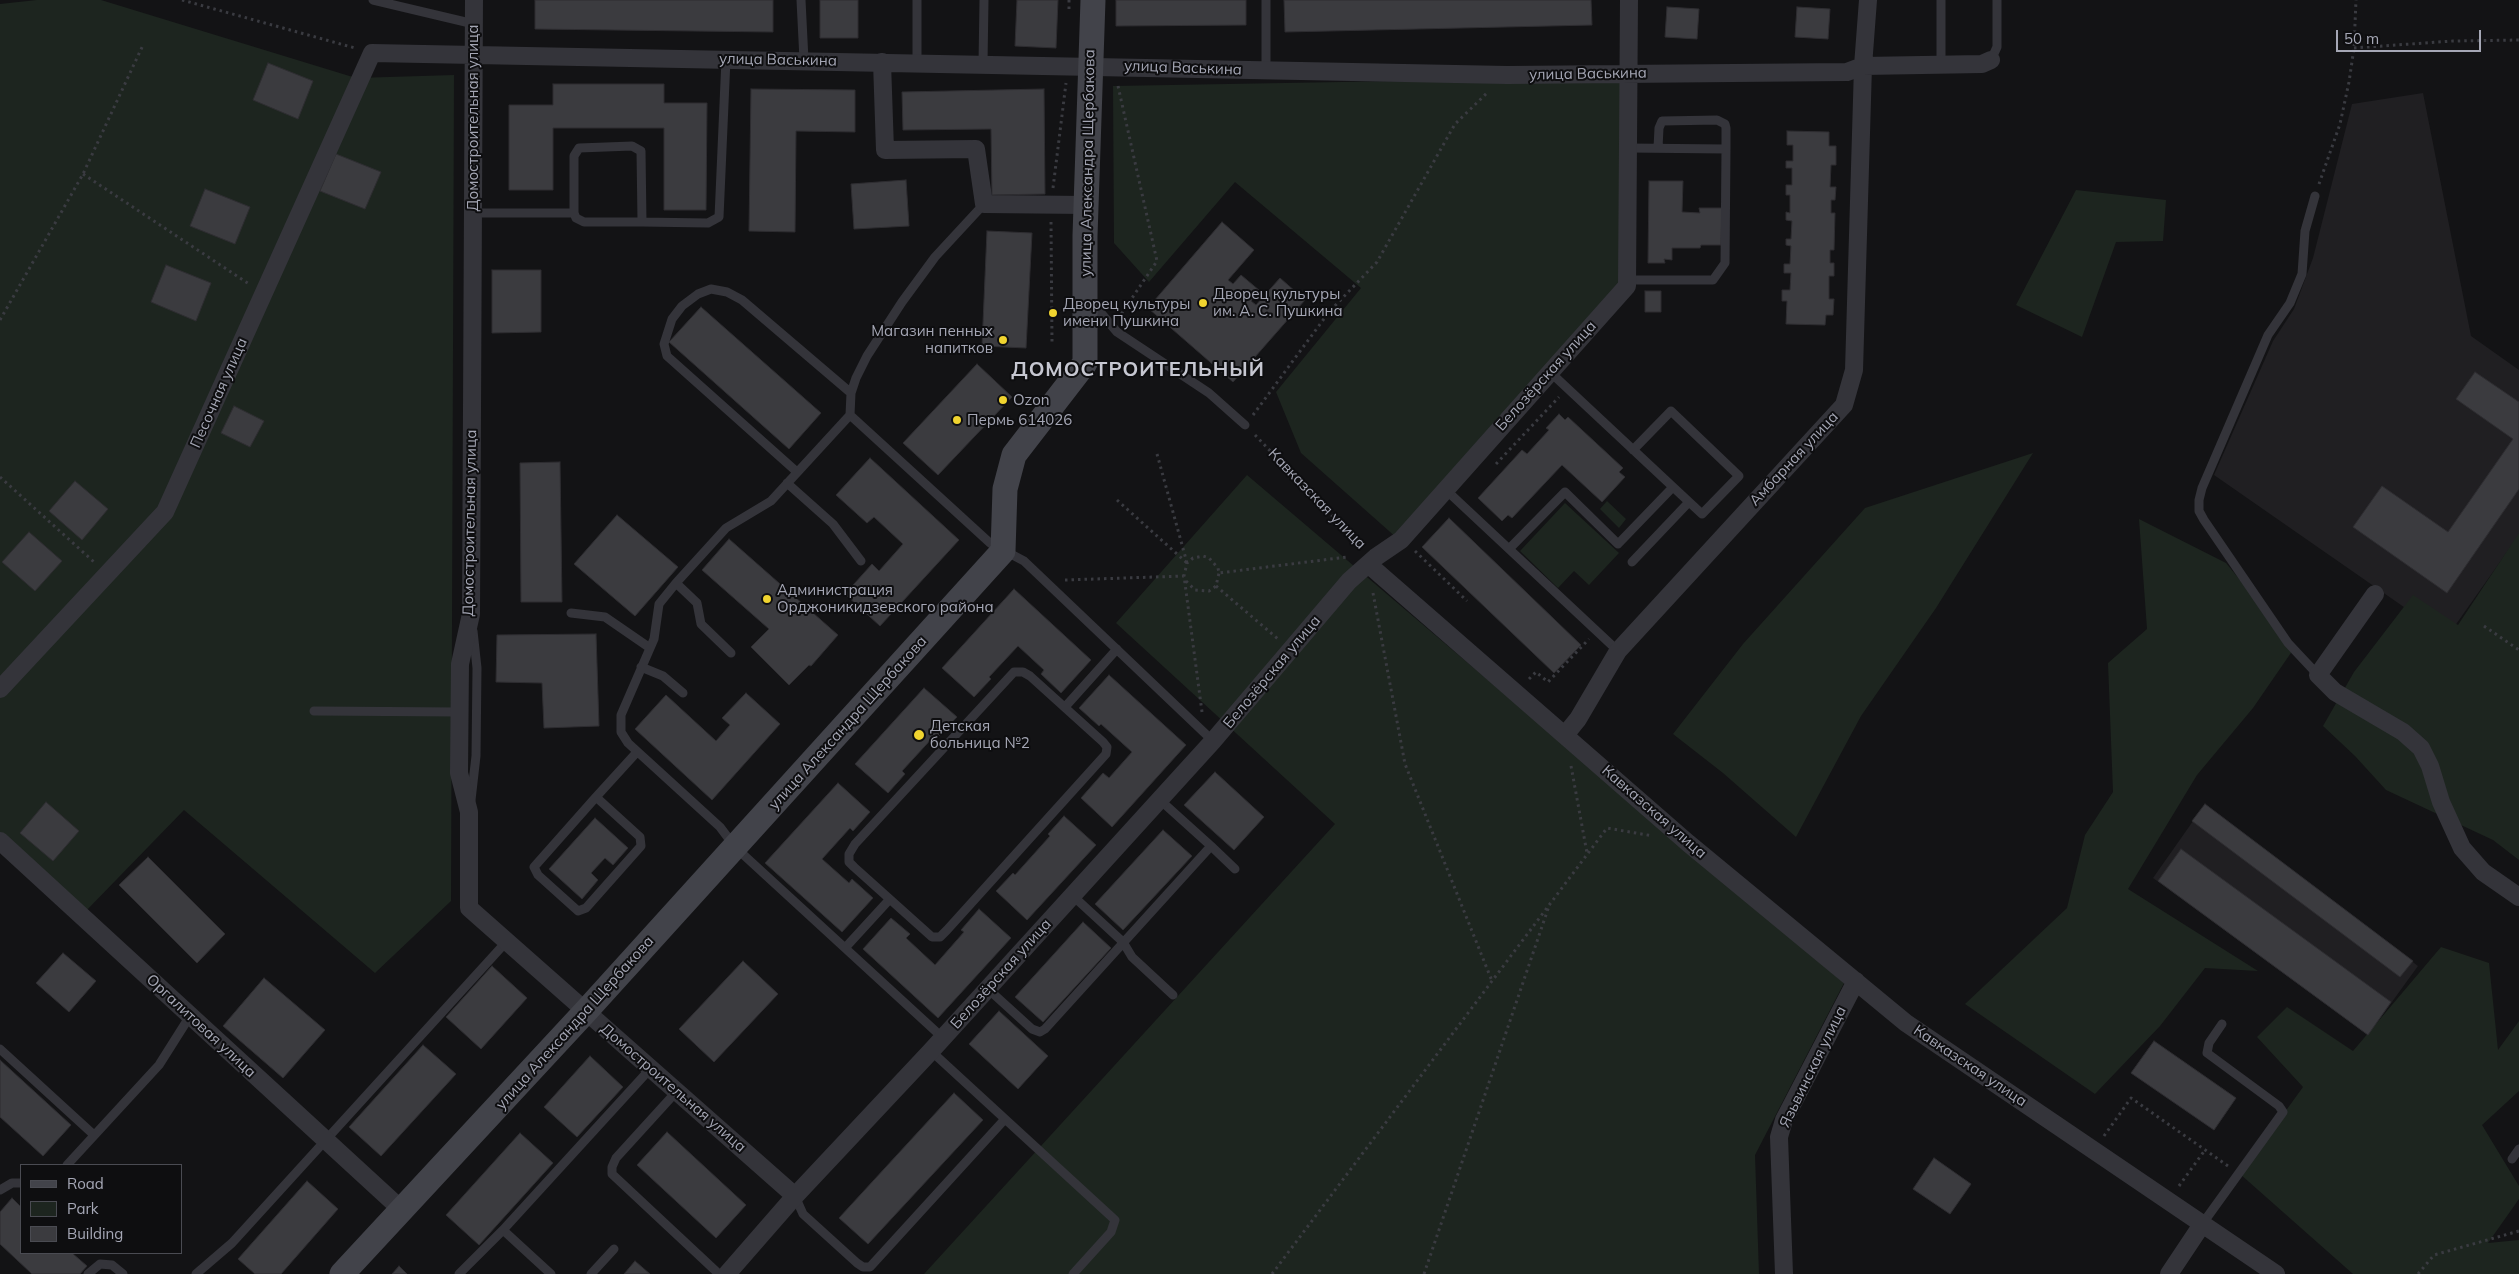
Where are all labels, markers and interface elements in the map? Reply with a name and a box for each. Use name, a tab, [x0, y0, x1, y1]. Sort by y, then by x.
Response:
scale bar	[2339, 20, 2484, 52]
street label: Домостроительная улица	[464, 25, 482, 211]
text: 50 m	[2344, 29, 2379, 48]
street label: улица Александра Щербакова	[1077, 49, 1099, 277]
street label: улица Васькина	[719, 50, 837, 70]
street label: улица Васькина	[1124, 57, 1242, 79]
street label: улица Васькина	[1529, 64, 1647, 84]
place label: Дворец культуры им. А. С. Пушкина	[1213, 285, 1343, 320]
place label: Дворец культуры имени Пушкина	[1063, 295, 1190, 330]
marker: Дворец культуры им. А. С. Пушкина	[1197, 297, 1209, 309]
marker: Дворец культуры имени Пушкина	[1047, 307, 1059, 319]
street label: Белозёрская улица	[1492, 317, 1600, 435]
place label: Магазин пенных напитков	[871, 322, 993, 357]
marker: Магазин пенных напитков	[997, 334, 1009, 346]
street label: Песочная улица	[187, 335, 251, 451]
district label: ДОМОСТРОИТЕЛЬНЫЙ	[1009, 358, 1267, 382]
place label: Ozon	[1013, 391, 1050, 409]
marker: Ozon	[997, 394, 1009, 406]
street label: Амбарная улица	[1746, 408, 1842, 510]
place label: Пермь 614026	[967, 411, 1072, 429]
marker: Пермь 614026	[951, 414, 963, 426]
street label: Домостроительная улица	[459, 429, 481, 617]
street label: Кавказская улица	[1264, 445, 1370, 553]
place label: Администрация Орджоникидзевского района	[777, 581, 994, 616]
marker: Администрация Орджоникидзевского района	[761, 593, 773, 605]
street label: Белозёрская улица	[1220, 612, 1324, 732]
street label: улица Александра Щербакова	[765, 633, 931, 813]
place label: Детская больница №2	[930, 717, 1030, 752]
marker: Детская больница №2	[912, 728, 926, 742]
street label: Кавказская улица	[1598, 762, 1710, 862]
street label: Белозёрская улица	[947, 915, 1055, 1033]
street label: улица Александра Щербакова	[492, 933, 658, 1113]
street label: Оргалитовая улица	[143, 971, 259, 1081]
street label: Язьвинская улица	[1776, 1003, 1850, 1131]
street label: Домостроительная улица	[597, 1020, 749, 1156]
street label: Кавказская улица	[1910, 1021, 2030, 1111]
legend	[20, 1164, 182, 1254]
text: Road	[67, 1174, 104, 1193]
text: Park	[67, 1199, 99, 1218]
text: Building	[67, 1224, 123, 1243]

